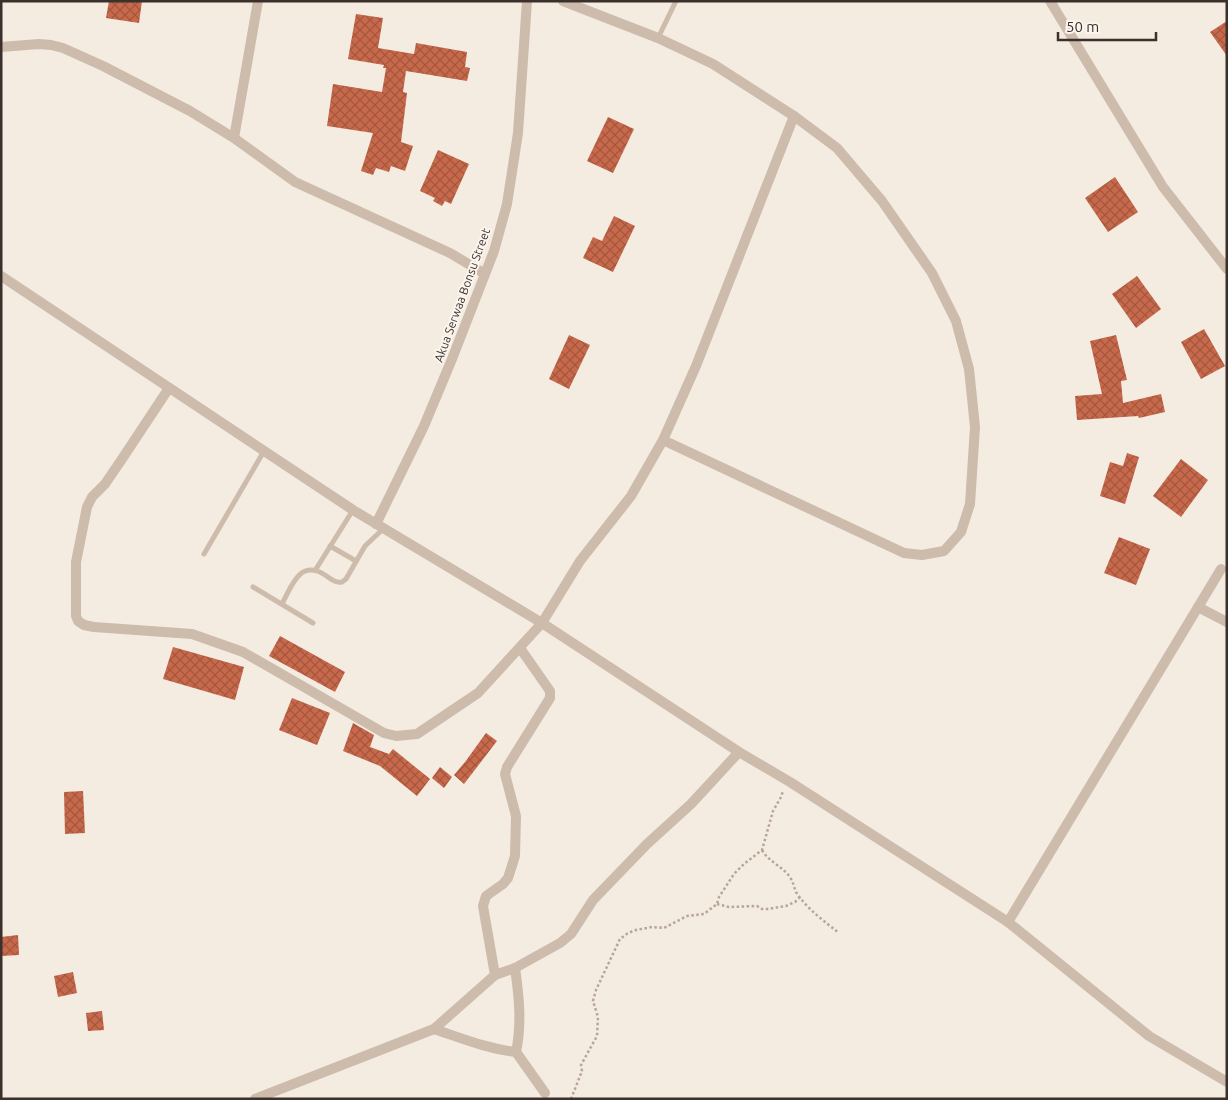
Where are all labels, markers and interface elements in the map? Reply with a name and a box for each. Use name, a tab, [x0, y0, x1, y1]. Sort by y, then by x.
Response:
scale bar	[1058, 10, 1156, 42]
text: 50 m	[1066, 18, 1099, 35]
street label: Akua Serwaa Bonsu Street	[432, 226, 492, 364]

